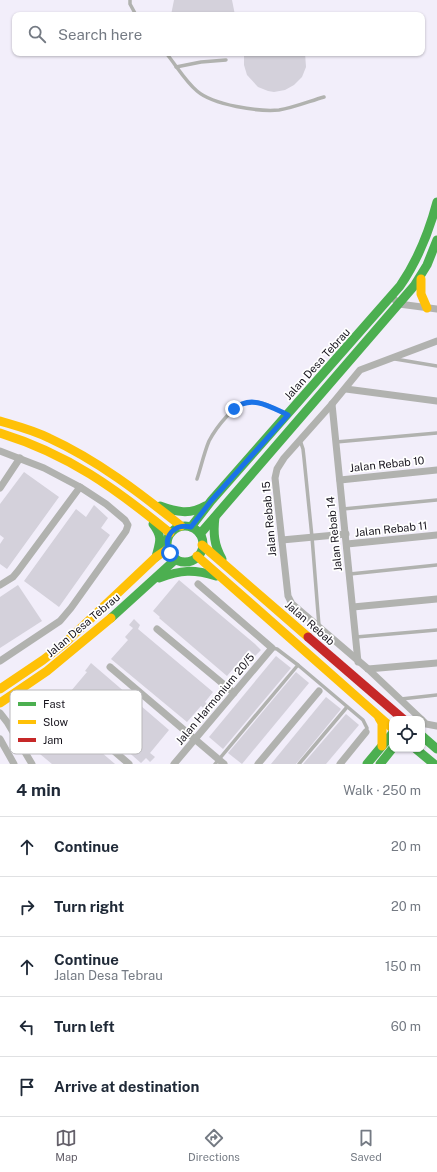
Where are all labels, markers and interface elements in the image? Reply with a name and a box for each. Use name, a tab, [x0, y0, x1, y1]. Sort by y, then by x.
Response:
search box	[12, 12, 425, 56]
icon: search	[26, 23, 48, 45]
text: Search here	[58, 26, 142, 43]
street label: Jalan Desa Tebrau	[282, 326, 352, 402]
route end	[225, 400, 243, 418]
street label: Jalan Rebab 10	[349, 454, 425, 474]
street label: Jalan Rebab 15	[260, 481, 278, 557]
street label: Jalan Rebab 14	[324, 496, 344, 572]
street label: Jalan Rebab 11	[354, 519, 428, 539]
route start	[161, 544, 179, 562]
street label: Jalan Desa Tebrau	[44, 591, 122, 659]
street label: Jalan Rebab	[283, 598, 337, 648]
street label: Jalan Harmonium 20/5	[173, 651, 257, 747]
legend	[10, 690, 142, 754]
text: Fast	[43, 698, 65, 710]
text: Slow	[43, 716, 69, 728]
map controls	[389, 716, 425, 752]
button: locate	[389, 716, 425, 752]
text: Jam	[43, 734, 63, 746]
text: 4 min	[16, 780, 61, 800]
text: Walk · 250 m	[343, 783, 421, 798]
icon: ahead	[16, 836, 38, 858]
text: Continue	[54, 838, 119, 855]
text: 20 m	[391, 839, 421, 854]
icon: right	[16, 896, 38, 918]
text: Turn right	[54, 898, 124, 915]
text: 20 m	[391, 899, 421, 914]
text: Continue	[54, 951, 119, 968]
icon: ahead	[16, 956, 38, 978]
text: 150 m	[385, 959, 421, 974]
text: Jalan Desa Tebrau	[54, 968, 163, 983]
icon: left	[16, 1016, 38, 1038]
text: Turn left	[54, 1018, 115, 1035]
text: 60 m	[391, 1019, 421, 1034]
icon: arrive	[16, 1076, 38, 1098]
text: Arrive at destination	[54, 1078, 199, 1095]
tab: Map	[55, 1127, 78, 1163]
tab: Directions	[188, 1127, 240, 1163]
tab: Saved	[350, 1127, 382, 1163]

